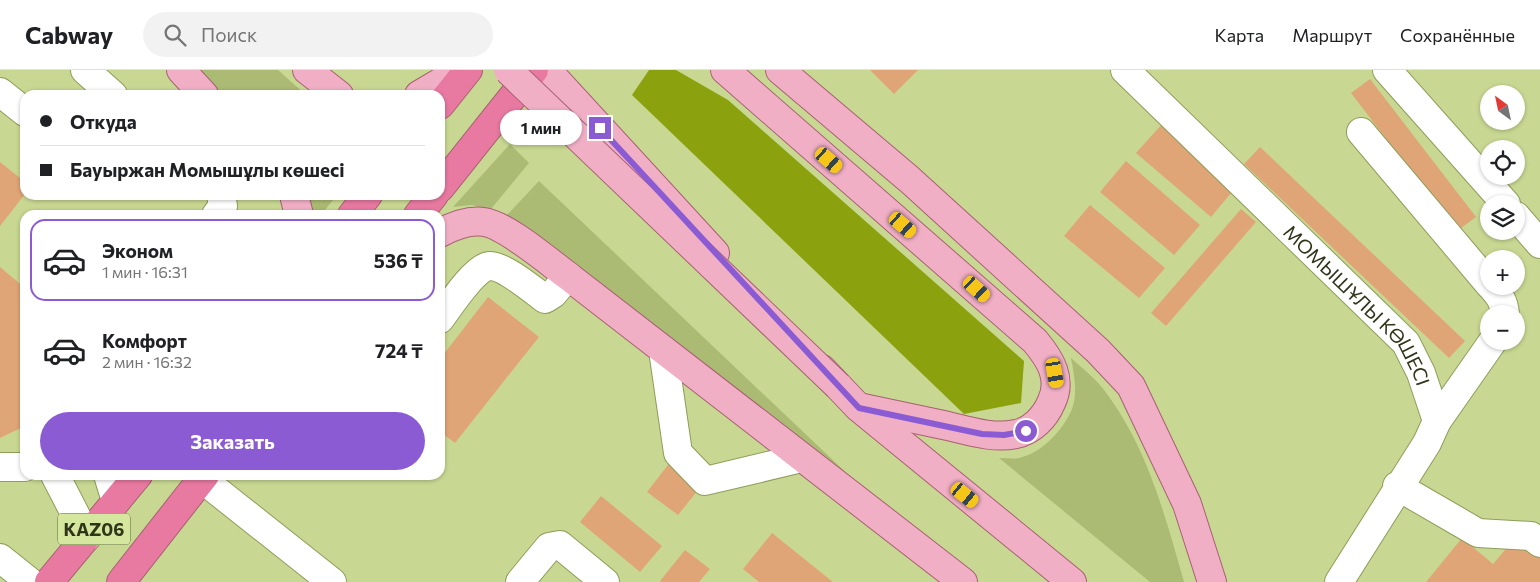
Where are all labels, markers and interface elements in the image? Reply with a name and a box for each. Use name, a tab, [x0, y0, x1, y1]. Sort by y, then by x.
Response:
search box	[143, 12, 493, 57]
text: Cabway	[25, 20, 113, 49]
icon: search	[161, 21, 189, 49]
text: Поиск	[201, 23, 257, 46]
text: Карта	[1215, 24, 1264, 46]
text: Маршрут	[1292, 24, 1372, 46]
text: Сохранённые	[1400, 24, 1515, 46]
north arrow	[1480, 85, 1525, 130]
map controls	[1480, 85, 1525, 350]
text: Откуда	[70, 110, 137, 133]
callout: 1 мин	[500, 110, 582, 146]
route end	[589, 117, 611, 139]
text: 1 мин	[521, 118, 561, 137]
button: locate	[1480, 140, 1525, 185]
car	[812, 144, 845, 176]
text: Бауыржан Момышұлы көшесі	[70, 158, 345, 181]
button: layers	[1480, 195, 1525, 240]
car	[886, 209, 919, 241]
street label: МОМЫШҰЛЫ КӨШЕСІ	[1279, 220, 1436, 388]
icon: car	[42, 238, 87, 283]
text: Эконом	[102, 239, 173, 262]
text: 536 ₸	[374, 249, 423, 272]
button: +	[1480, 250, 1525, 295]
text: 1 мин · 16:31	[102, 262, 188, 281]
car	[960, 273, 993, 305]
button: −	[1480, 305, 1525, 350]
icon: car	[42, 328, 87, 373]
text: Комфорт	[102, 329, 187, 352]
text: 724 ₸	[375, 339, 423, 362]
text: 2 мин · 16:32	[102, 352, 192, 371]
car	[1045, 357, 1064, 389]
button: Заказать	[40, 412, 425, 470]
route start	[1015, 420, 1037, 442]
car	[948, 480, 981, 510]
road number: KАZ06	[58, 514, 130, 544]

